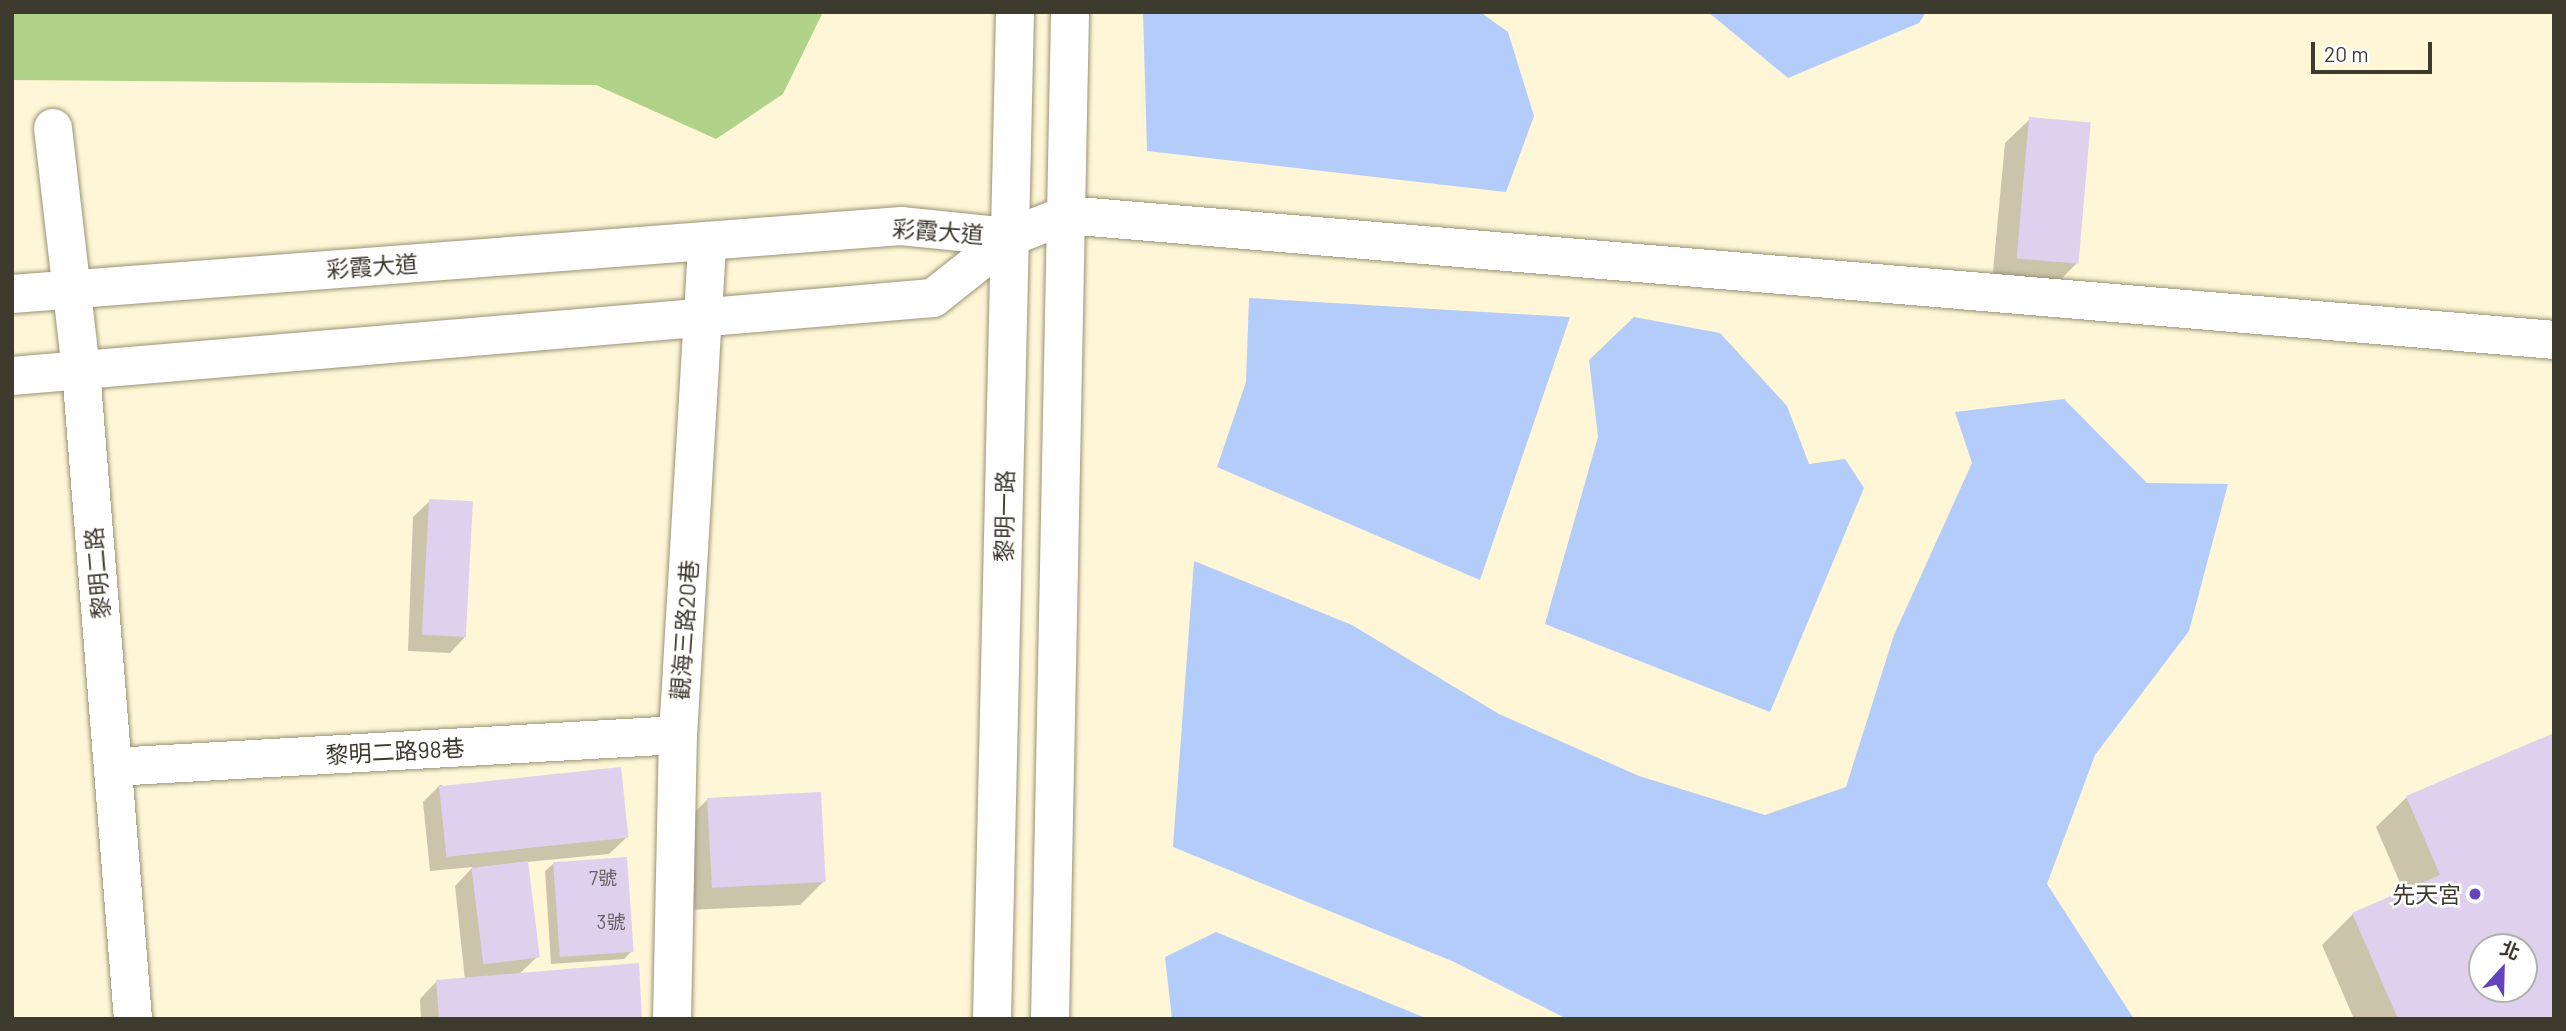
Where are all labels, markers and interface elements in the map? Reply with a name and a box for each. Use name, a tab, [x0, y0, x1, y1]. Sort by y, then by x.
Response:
scale bar	[2314, 28, 2435, 72]
text: 20 m	[2324, 41, 2369, 66]
street label: 彩霞大道	[891, 214, 985, 248]
street label: 彩霞大道	[325, 249, 419, 283]
street label: 黎明一路	[989, 470, 1019, 562]
street label: 黎明二路	[79, 526, 115, 620]
street label: 觀海三路20巷	[665, 559, 703, 701]
street label: 黎明二路98巷	[325, 734, 465, 768]
house number: 7號	[589, 867, 617, 889]
place label: 先天宮	[2392, 880, 2461, 908]
marker: 先天宮	[2467, 886, 2483, 902]
house number: 3號	[597, 911, 625, 933]
north arrow	[2468, 933, 2538, 1003]
text: 北	[2497, 936, 2523, 964]

